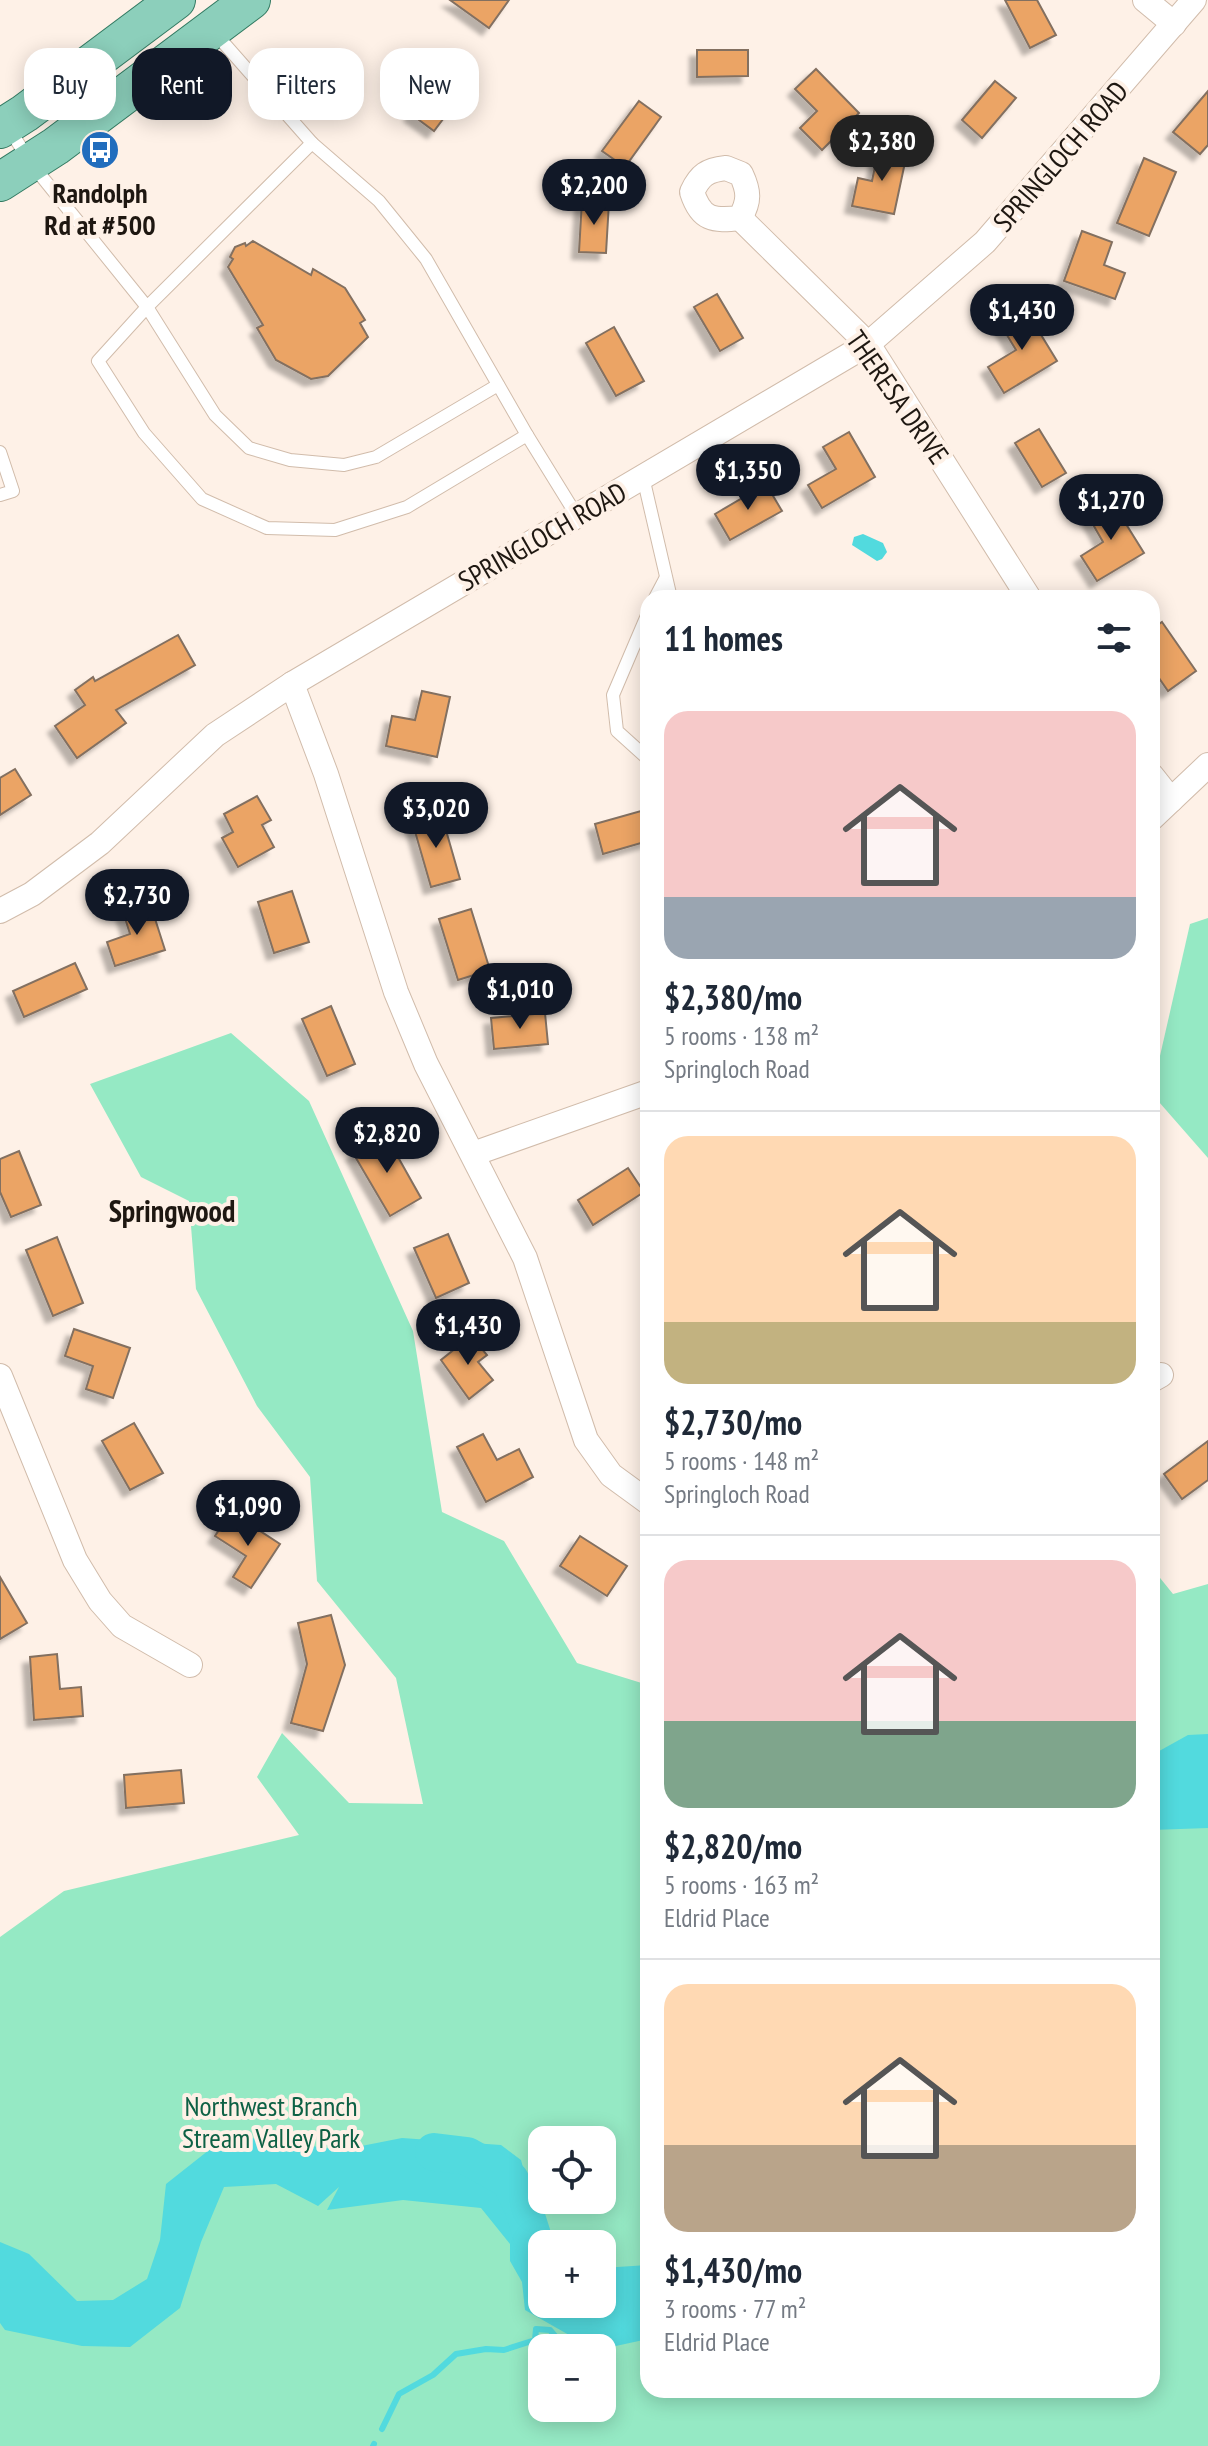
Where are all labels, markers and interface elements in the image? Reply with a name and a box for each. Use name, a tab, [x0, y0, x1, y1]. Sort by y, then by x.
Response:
chip: Buy	[24, 48, 116, 120]
chip: Rent	[132, 48, 232, 120]
chip: Filters	[248, 48, 364, 120]
chip: New	[380, 48, 479, 120]
street label: SPRINGLOCH ROAD	[984, 73, 1136, 239]
pin: $2,380	[817, 115, 947, 183]
text: $2,380	[848, 124, 916, 157]
bus stop icon: Randolph Rd at #500	[79, 129, 121, 171]
pin: $2,200	[529, 159, 659, 227]
text: $2,200	[560, 168, 628, 201]
place label: Randolph Rd at #500	[44, 174, 156, 243]
pin: $1,430	[957, 284, 1087, 352]
text: $1,430	[988, 293, 1056, 326]
street label: THERESA DRIVE	[838, 323, 958, 471]
pin: $1,350	[683, 444, 813, 512]
text: $1,350	[714, 453, 782, 486]
street label: SPRINGLOCH ROAD	[451, 473, 633, 599]
pin: $1,270	[1046, 474, 1176, 542]
text: $1,270	[1077, 483, 1145, 516]
text: 11 homes	[664, 616, 783, 660]
icon: filters	[1092, 616, 1136, 660]
icon: home	[828, 763, 972, 907]
pin: $3,020	[371, 782, 501, 850]
text: $3,020	[402, 791, 470, 824]
pin: $2,730	[72, 869, 202, 937]
text: $2,730	[103, 878, 171, 911]
pin: $1,010	[455, 963, 585, 1031]
text: $1,010	[486, 972, 554, 1005]
text: $2,380/mo	[664, 975, 802, 1019]
text: 5 rooms · 138 m²	[664, 1019, 819, 1052]
text: Springloch Road	[664, 1052, 810, 1085]
pin: $2,820	[322, 1107, 452, 1175]
text: $2,820	[353, 1116, 421, 1149]
icon: home	[828, 1188, 972, 1332]
district label: Springwood	[109, 1191, 235, 1230]
pin: $1,430	[403, 1299, 533, 1367]
text: $1,430	[434, 1308, 502, 1341]
text: $2,730/mo	[664, 1400, 802, 1444]
text: 5 rooms · 148 m²	[664, 1444, 819, 1477]
text: Springloch Road	[664, 1477, 810, 1510]
pin: $1,090	[183, 1480, 313, 1548]
text: $1,090	[214, 1489, 282, 1522]
icon: home	[828, 1612, 972, 1756]
text: $2,820/mo	[664, 1824, 802, 1868]
text: 5 rooms · 163 m²	[664, 1868, 819, 1901]
text: Eldrid Place	[664, 1901, 770, 1934]
icon: home	[828, 2036, 972, 2180]
park label: Northwest Branch Stream Valley Park	[182, 2087, 360, 2156]
map controls	[528, 2126, 616, 2422]
button: locate	[528, 2126, 616, 2214]
button: +	[528, 2230, 616, 2318]
text: $1,430/mo	[664, 2248, 802, 2292]
text: 3 rooms · 77 m²	[664, 2292, 806, 2325]
text: Eldrid Place	[664, 2325, 770, 2358]
button: −	[528, 2334, 616, 2422]

